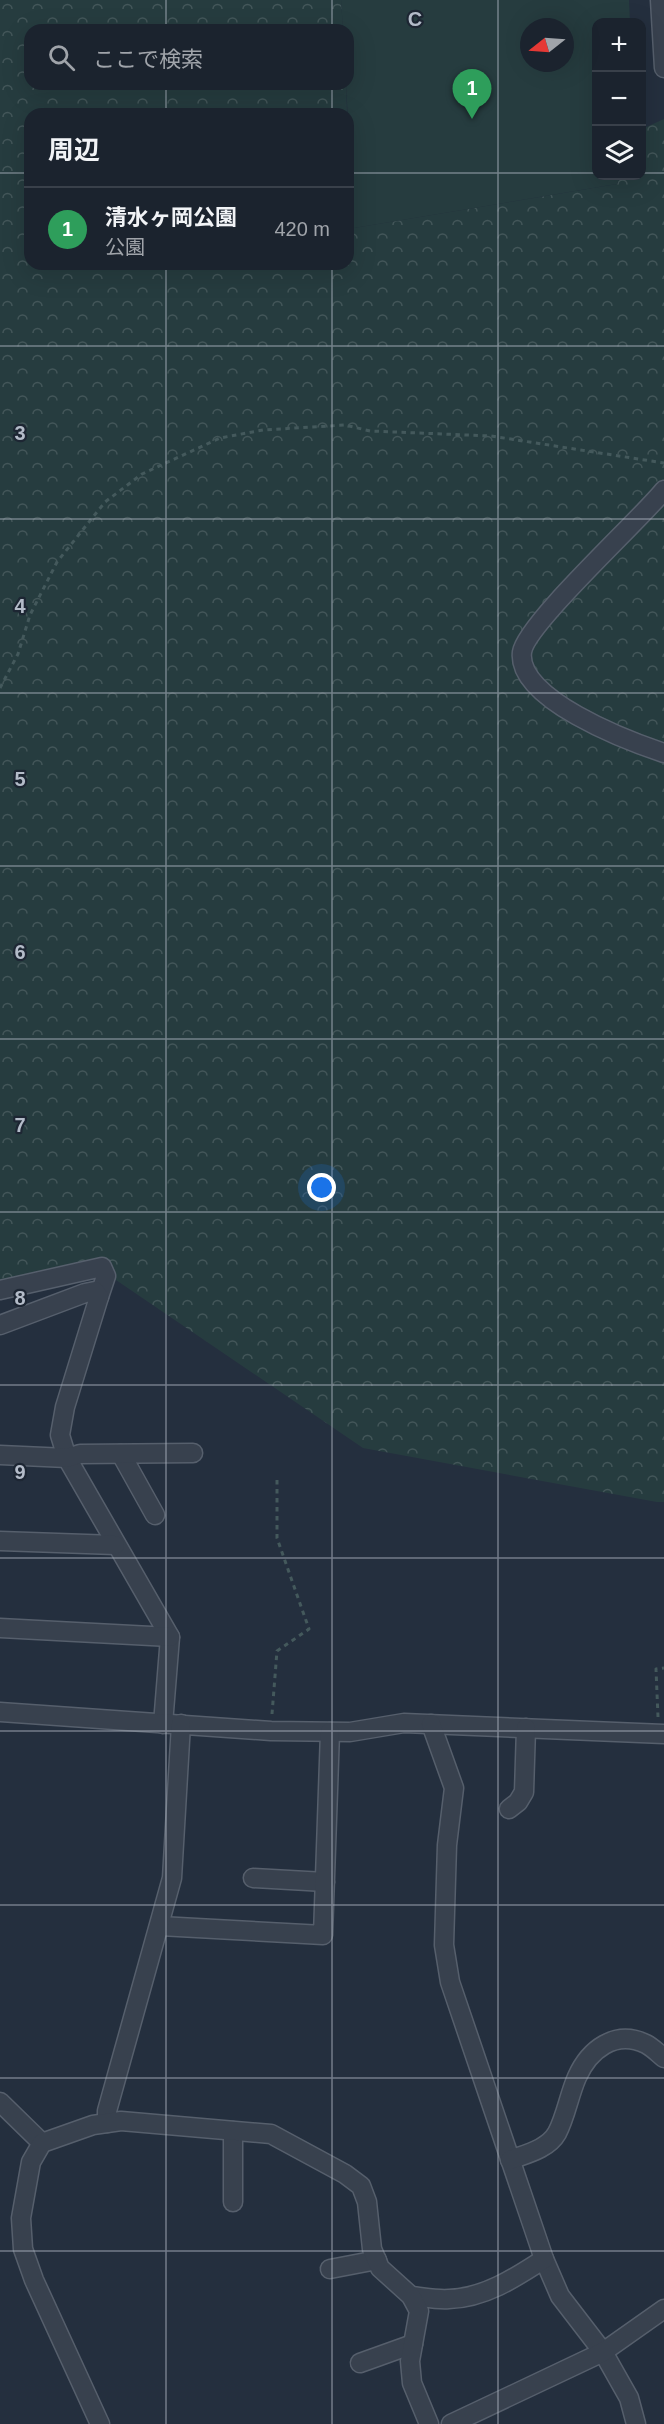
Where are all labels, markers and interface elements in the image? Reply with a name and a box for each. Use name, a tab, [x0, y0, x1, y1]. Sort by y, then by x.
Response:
text: C	[408, 8, 422, 30]
north arrow	[520, 18, 574, 72]
map controls	[592, 18, 646, 180]
button: +	[592, 18, 646, 72]
search box	[24, 24, 354, 90]
icon: search	[45, 41, 78, 74]
text: ここで検索	[93, 47, 203, 72]
pin: 1	[452, 70, 492, 119]
button: −	[592, 72, 646, 126]
button: layers	[592, 126, 646, 180]
text: 周辺	[48, 135, 100, 165]
text: 清水ヶ岡公園	[105, 205, 237, 230]
text: 1	[62, 218, 73, 240]
text: 420 m	[274, 218, 330, 240]
text: 公園	[105, 236, 145, 258]
text: 3	[14, 422, 26, 444]
text: 4	[14, 595, 26, 617]
text: 5	[14, 768, 26, 790]
text: 6	[14, 941, 26, 963]
text: 7	[14, 1114, 26, 1136]
your location	[307, 1173, 336, 1202]
text: 8	[14, 1287, 26, 1309]
text: 9	[14, 1461, 26, 1483]

